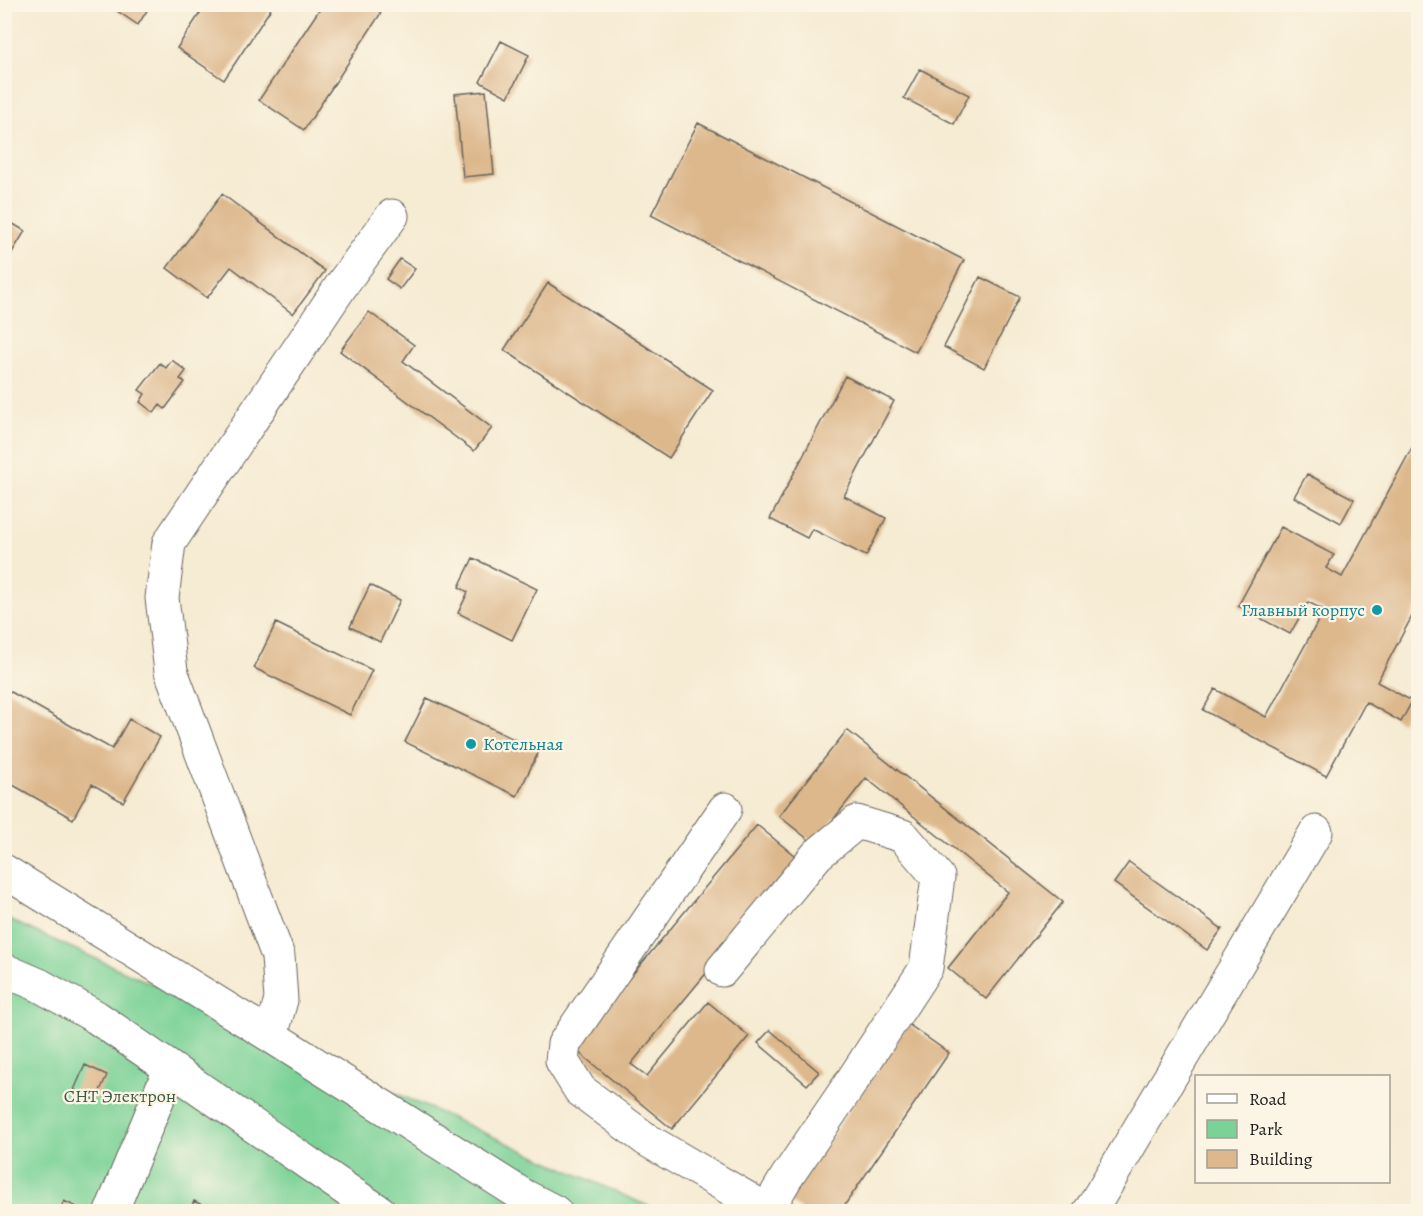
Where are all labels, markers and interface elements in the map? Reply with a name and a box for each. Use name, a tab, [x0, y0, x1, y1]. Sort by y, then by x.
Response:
place label: Главный корпус	[1241, 598, 1365, 622]
marker: Главный корпус	[1370, 603, 1384, 617]
place label: Котельная	[483, 732, 564, 756]
marker: Котельная	[464, 737, 478, 751]
legend	[1195, 1075, 1390, 1183]
park label: СНТ Электрон	[64, 1084, 176, 1108]
text: Road	[1249, 1087, 1287, 1111]
text: Park	[1249, 1117, 1283, 1141]
text: Building	[1249, 1147, 1313, 1171]

